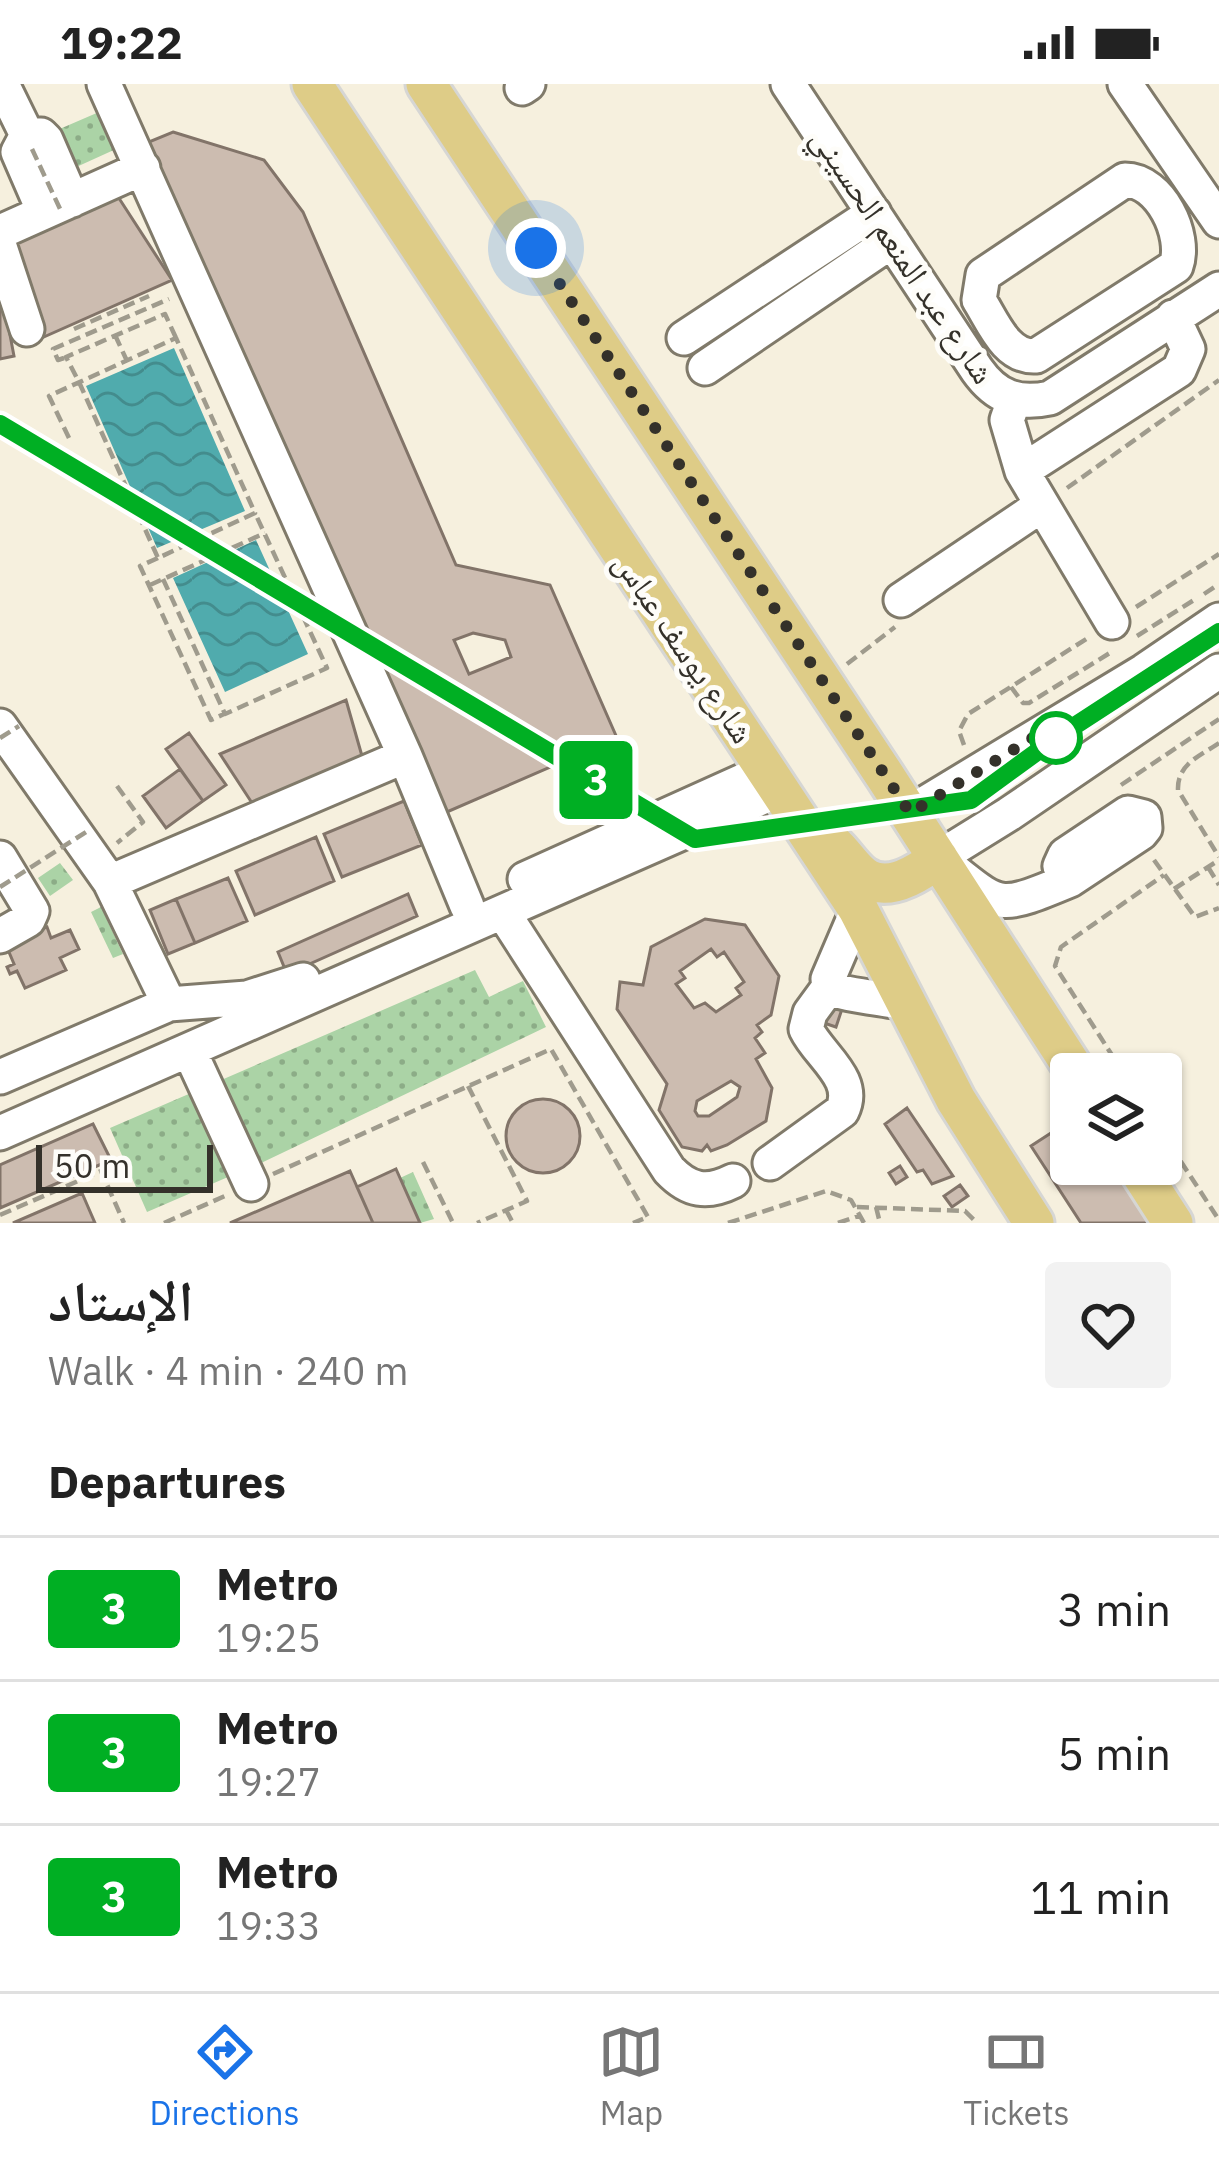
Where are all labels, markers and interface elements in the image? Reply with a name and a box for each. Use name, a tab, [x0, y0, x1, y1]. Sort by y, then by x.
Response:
text: 19:22	[60, 13, 183, 71]
street label: شارع عبد المنعم الحسيني	[798, 119, 1006, 394]
your location	[506, 218, 566, 278]
street label: شارع يوسف عباس	[605, 543, 765, 751]
unlabelled marker	[1031, 713, 1081, 763]
line badge: 3	[557, 741, 635, 819]
text: 3	[583, 752, 609, 807]
map controls	[1050, 1053, 1182, 1185]
button: layers	[1050, 1053, 1182, 1185]
scale bar	[36, 1139, 213, 1192]
text: 50 m	[54, 1144, 130, 1187]
button: heart	[1045, 1262, 1171, 1388]
text: الإستاد	[48, 1263, 194, 1337]
text: Walk · 4 min · 240 m	[48, 1345, 409, 1396]
text: Departures	[48, 1452, 286, 1510]
text: Metro	[216, 1554, 339, 1612]
text: 3 min	[1057, 1580, 1171, 1638]
text: 3	[101, 1581, 127, 1636]
text: 19:25	[216, 1612, 321, 1663]
text: Metro	[216, 1698, 339, 1756]
text: 5 min	[1057, 1724, 1171, 1782]
text: 3	[101, 1725, 127, 1780]
text: 19:27	[216, 1756, 321, 1807]
text: Metro	[216, 1842, 339, 1900]
text: 11 min	[1030, 1868, 1171, 1926]
text: 3	[101, 1869, 127, 1924]
text: 19:33	[216, 1900, 321, 1951]
tab: Directions	[149, 2019, 300, 2134]
tab: Map	[598, 2019, 664, 2134]
tab: Tickets	[963, 2019, 1070, 2134]

